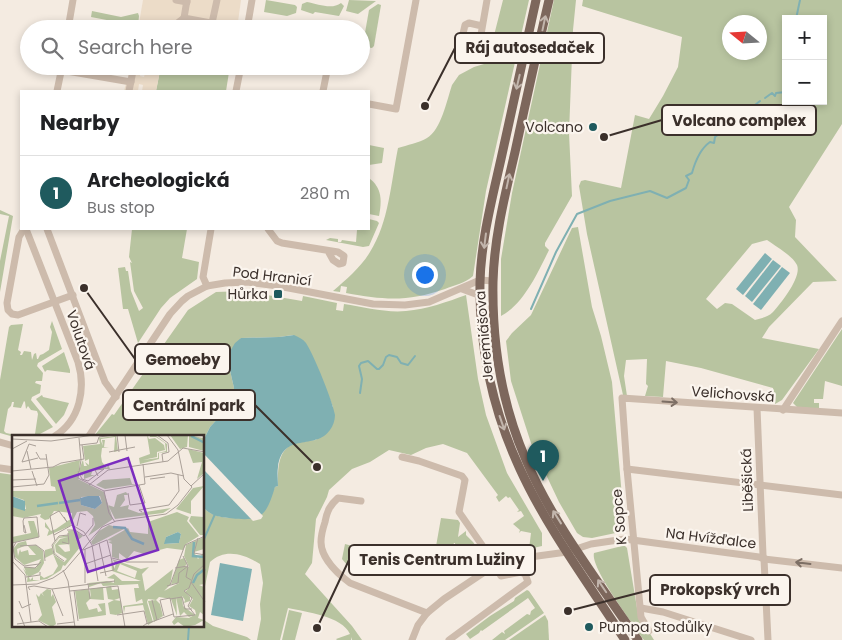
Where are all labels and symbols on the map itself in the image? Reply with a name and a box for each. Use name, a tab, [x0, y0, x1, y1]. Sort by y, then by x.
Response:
one-way arrow	[539, 15, 549, 31]
north arrow	[722, 15, 767, 60]
callout: Ráj autosedaček	[455, 33, 604, 63]
text: Ráj autosedaček	[465, 37, 595, 58]
one-way arrow	[513, 73, 522, 89]
callout: Volcano complex	[662, 105, 816, 135]
text: Volcano complex	[672, 110, 806, 131]
place label: Volcano	[525, 117, 583, 137]
marker: Volcano	[587, 121, 599, 133]
one-way arrow	[504, 174, 514, 190]
one-way arrow	[480, 232, 490, 248]
street label: Pod Hranicí	[232, 261, 313, 291]
your location	[412, 262, 438, 288]
place label: Hůrka	[227, 284, 268, 304]
marker: Hůrka	[272, 288, 284, 300]
street label: Jeremiášova	[470, 290, 498, 382]
street label: Volutová	[61, 307, 101, 373]
callout: Gemoeby	[135, 344, 230, 374]
text: Gemoeby	[145, 349, 221, 370]
street label: Velichovská	[691, 381, 775, 407]
callout: Centrální park	[123, 390, 255, 420]
text: Centrální park	[133, 395, 246, 416]
one-way arrow	[662, 397, 678, 406]
one-way arrow	[498, 414, 507, 430]
inset map	[12, 435, 205, 628]
pin: 1	[527, 440, 559, 481]
street label: Liběšická	[736, 448, 758, 512]
street label: K Sopce	[607, 488, 631, 546]
one-way arrow	[551, 510, 561, 524]
street label: Na Hvížďalce	[665, 523, 758, 554]
callout: Tenis Centrum Lužiny	[349, 545, 535, 575]
text: Tenis Centrum Lužiny	[359, 549, 525, 570]
one-way arrow	[795, 558, 811, 568]
callout: Prokopský vrch	[650, 575, 790, 605]
one-way arrow	[597, 579, 607, 593]
text: Prokopský vrch	[660, 579, 780, 600]
place label: Pumpa Stodůlky	[599, 617, 713, 637]
marker: Pumpa Stodůlky	[583, 621, 595, 633]

